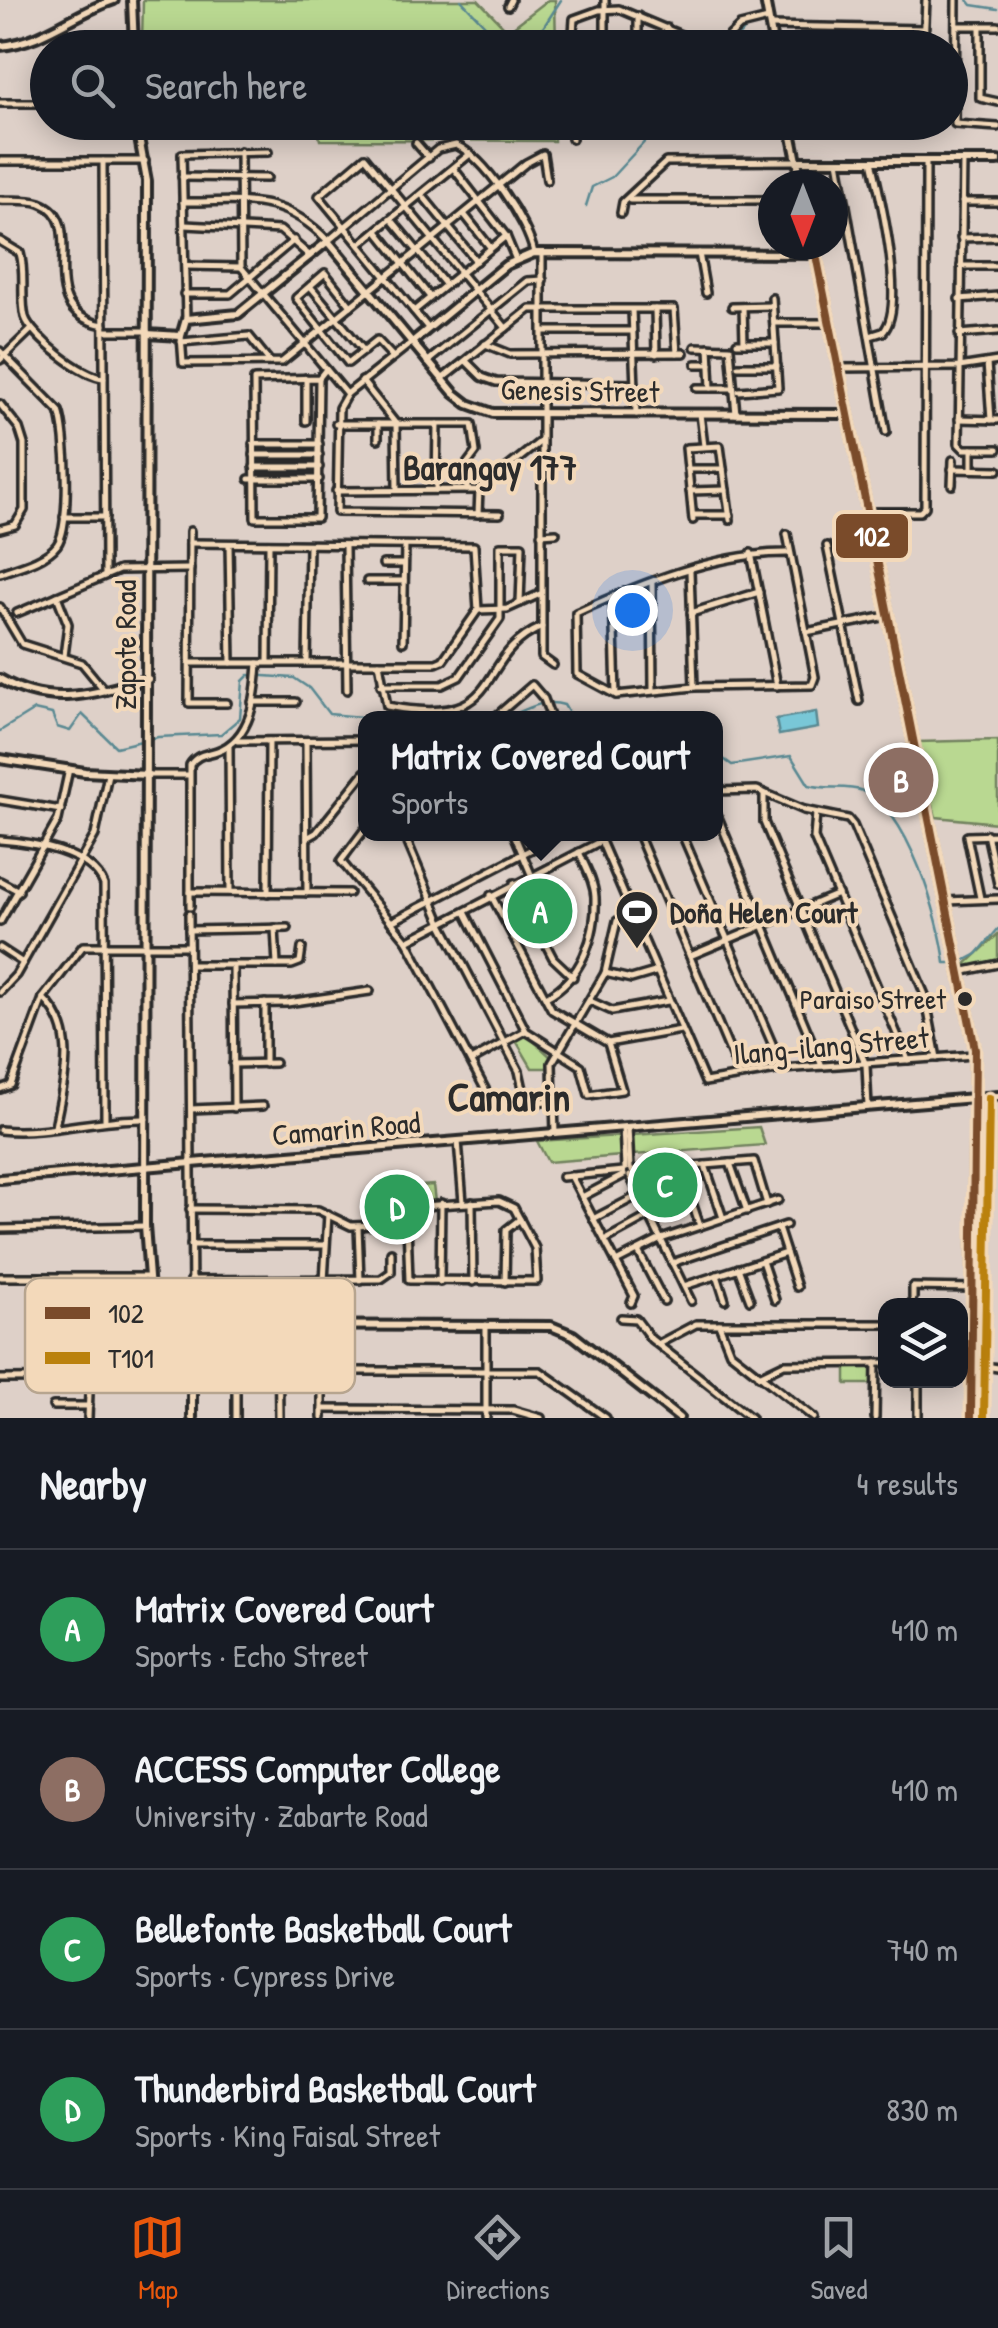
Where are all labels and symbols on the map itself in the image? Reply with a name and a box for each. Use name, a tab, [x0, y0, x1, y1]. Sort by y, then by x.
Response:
north arrow	[758, 170, 848, 260]
street label: Genesis Street	[500, 369, 660, 411]
district label: Barangay 177	[403, 444, 577, 492]
line badge: 102	[834, 512, 910, 560]
text: 102	[854, 517, 891, 555]
street label: Zapote Road	[105, 580, 145, 710]
your location	[607, 585, 658, 636]
pin: B	[868, 742, 934, 818]
pin: A	[508, 874, 572, 948]
sports icon: Doña Helen Court	[614, 889, 660, 950]
place label: Doña Helen Court	[670, 892, 859, 932]
place label: Paraiso Street	[800, 980, 946, 1018]
marker: Paraiso Street	[955, 989, 975, 1009]
street label: Ilang-ilang Street	[732, 1016, 931, 1073]
district label: Camarin	[448, 1069, 570, 1123]
street label: Camarin Road	[270, 1102, 422, 1154]
pin: C	[632, 1148, 698, 1222]
pin: D	[364, 1170, 430, 1244]
legend	[25, 1278, 355, 1393]
text: 102	[108, 1294, 144, 1332]
text: T101	[108, 1339, 154, 1377]

